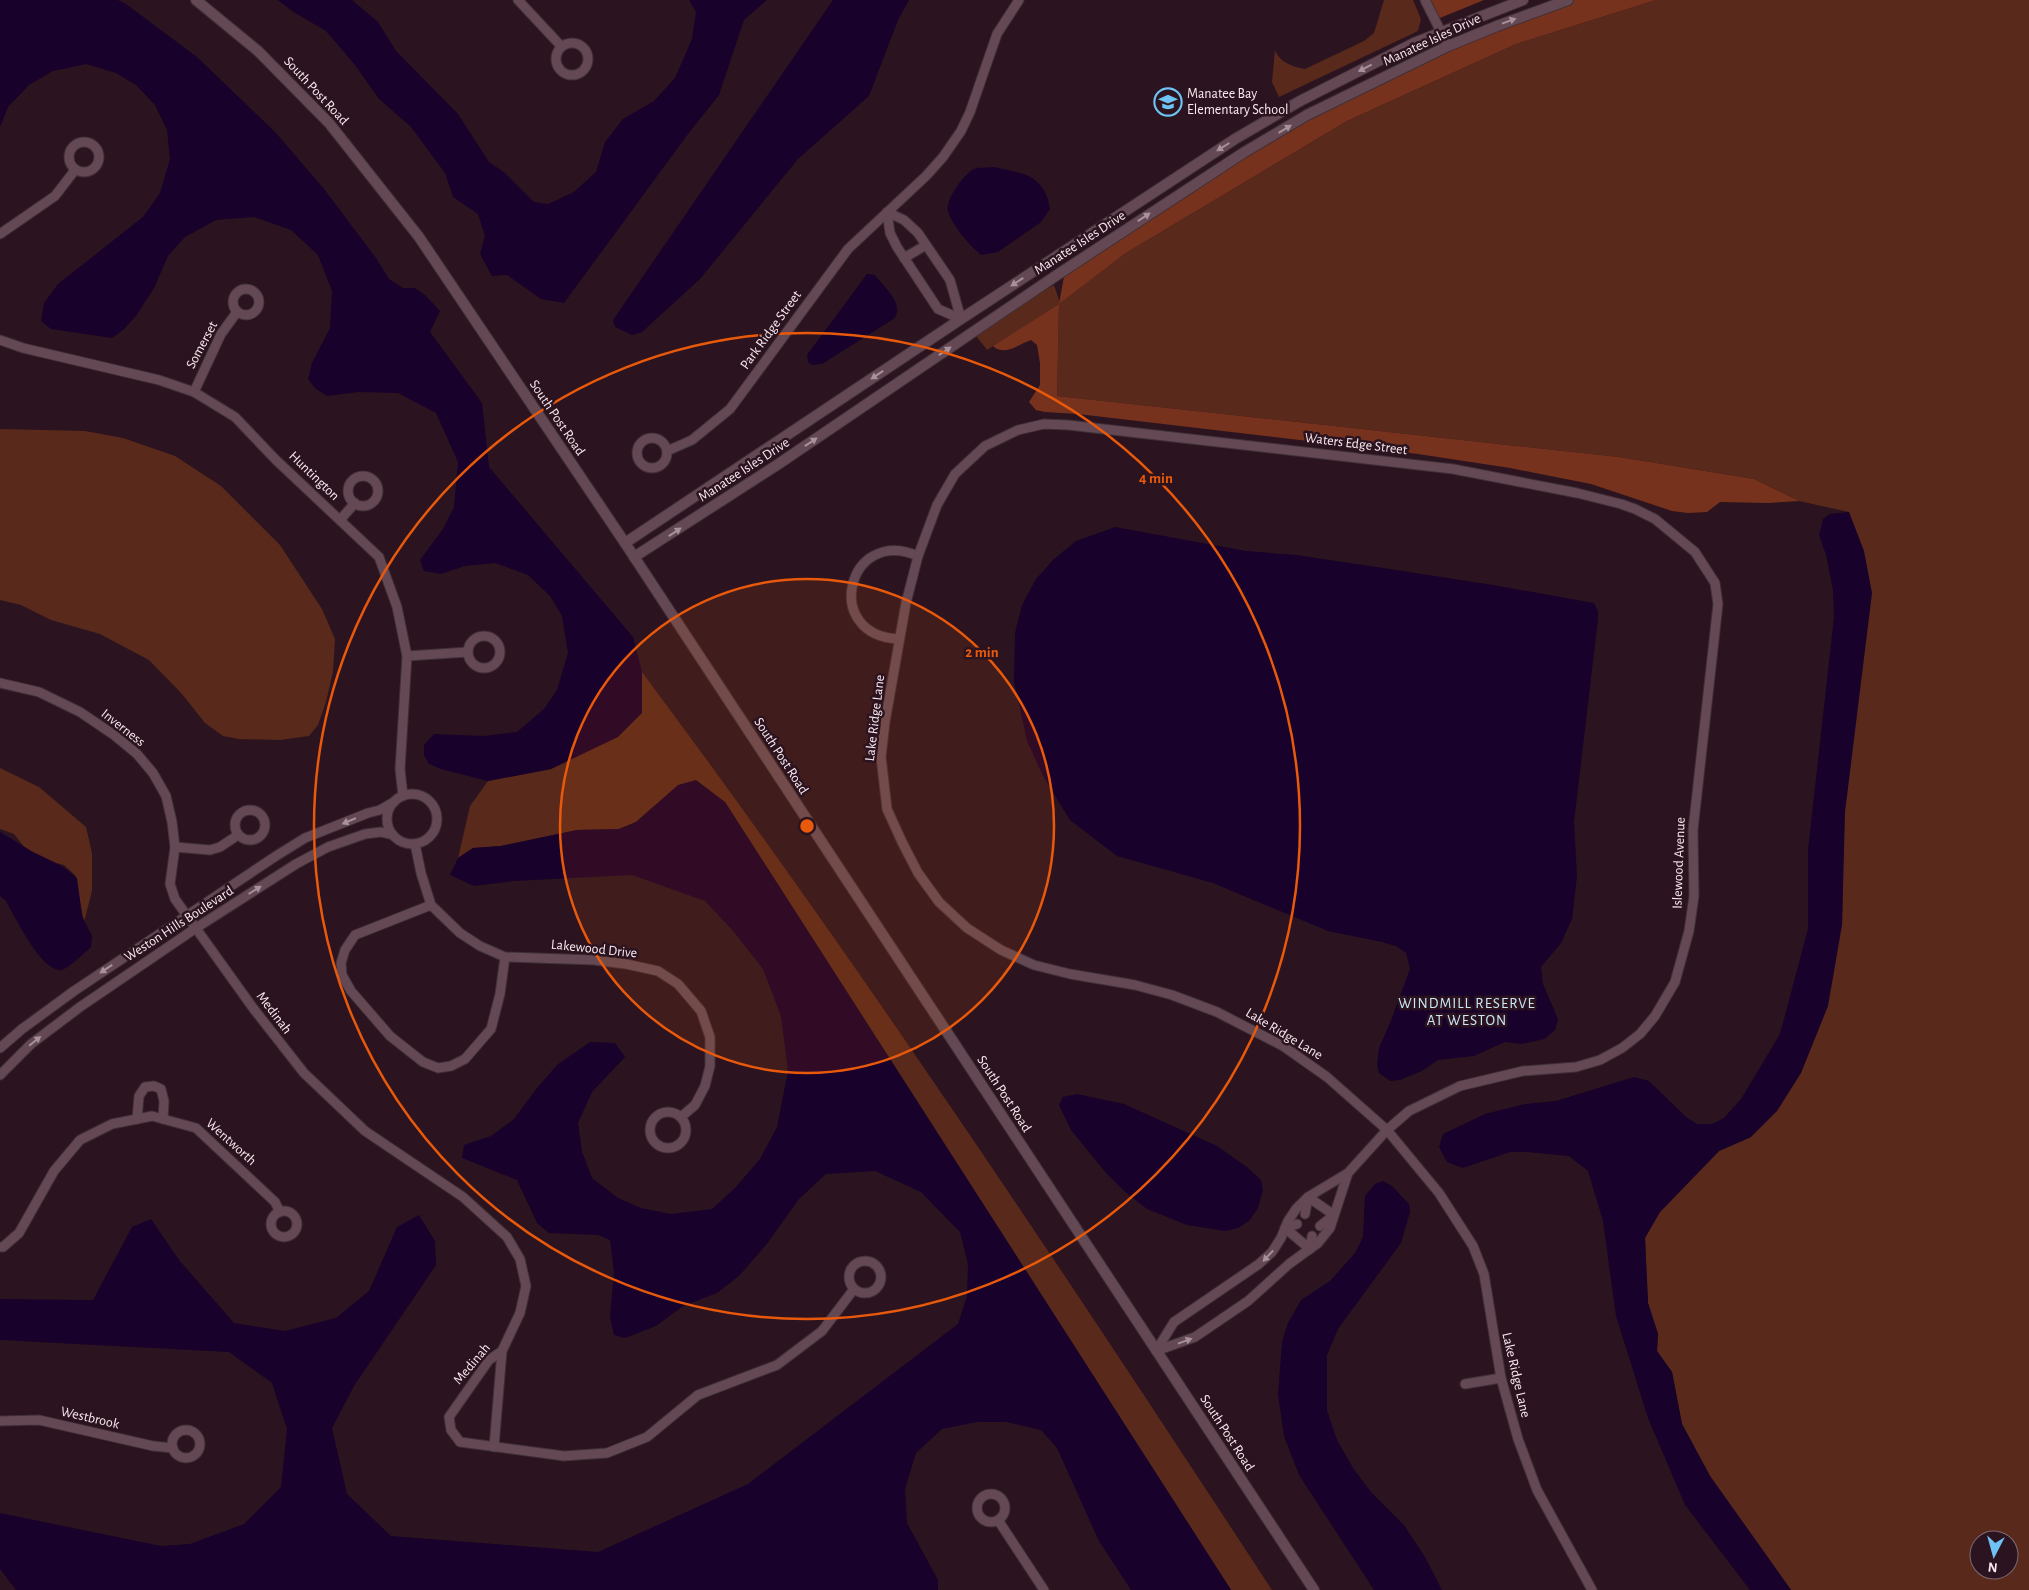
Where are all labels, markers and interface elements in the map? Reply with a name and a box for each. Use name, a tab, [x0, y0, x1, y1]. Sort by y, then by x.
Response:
street label: Manatee Isles Drive	[1381, 11, 1483, 69]
one-way arrow	[1502, 17, 1517, 25]
street label: South Post Road	[281, 54, 351, 128]
one-way arrow	[1358, 64, 1372, 72]
school or university icon: Manatee Bay Elementary School	[1153, 87, 1183, 117]
place label: Manatee Bay Elementary School	[1187, 87, 1289, 117]
one-way arrow	[1278, 124, 1291, 133]
one-way arrow	[1216, 142, 1230, 151]
street label: Manatee Isles Drive	[1032, 208, 1128, 278]
one-way arrow	[1138, 213, 1151, 222]
one-way arrow	[1010, 277, 1024, 286]
street label: Park Ridge Street	[738, 288, 804, 372]
street label: Somerset	[184, 319, 220, 371]
one-way arrow	[938, 346, 952, 356]
one-way arrow	[870, 370, 883, 380]
street label: South Post Road	[527, 378, 587, 458]
street label: Waters Edge Street	[1304, 431, 1409, 457]
street label: Manatee Isles Drive	[696, 435, 792, 505]
one-way arrow	[804, 437, 817, 447]
street label: Huntington	[286, 449, 342, 503]
text: 4 min	[1139, 471, 1173, 486]
one-way arrow	[668, 527, 682, 536]
text: 2 min	[965, 645, 999, 660]
street label: Lake Ridge Lane	[863, 674, 887, 762]
street label: Inverness	[98, 707, 148, 749]
street label: South Post Road	[751, 715, 811, 797]
one-way arrow	[342, 817, 356, 825]
centre of rings	[798, 817, 816, 835]
street label: Islewood Avenue	[1670, 817, 1688, 909]
street label: Weston Hills Boulevard	[122, 884, 236, 964]
one-way arrow	[249, 885, 262, 895]
street label: Lakewood Drive	[550, 938, 638, 960]
one-way arrow	[100, 964, 113, 974]
street label: Medinah	[254, 989, 294, 1037]
district label: WINDMILL RESERVE AT WESTON	[1398, 996, 1536, 1028]
street label: Lake Ridge Lane	[1243, 1006, 1325, 1062]
one-way arrow	[28, 1036, 41, 1047]
street label: South Post Road	[974, 1053, 1034, 1135]
street label: Wentworth	[203, 1116, 259, 1168]
one-way arrow	[1262, 1249, 1274, 1261]
street label: Lake Ridge Lane	[1499, 1331, 1533, 1419]
one-way arrow	[1178, 1336, 1193, 1344]
street label: Medinah	[451, 1341, 493, 1387]
street label: South Post Road	[1197, 1392, 1257, 1474]
street label: Westbrook	[59, 1404, 121, 1432]
north arrow	[1969, 1530, 2019, 1580]
text: N	[1987, 1559, 1998, 1574]

